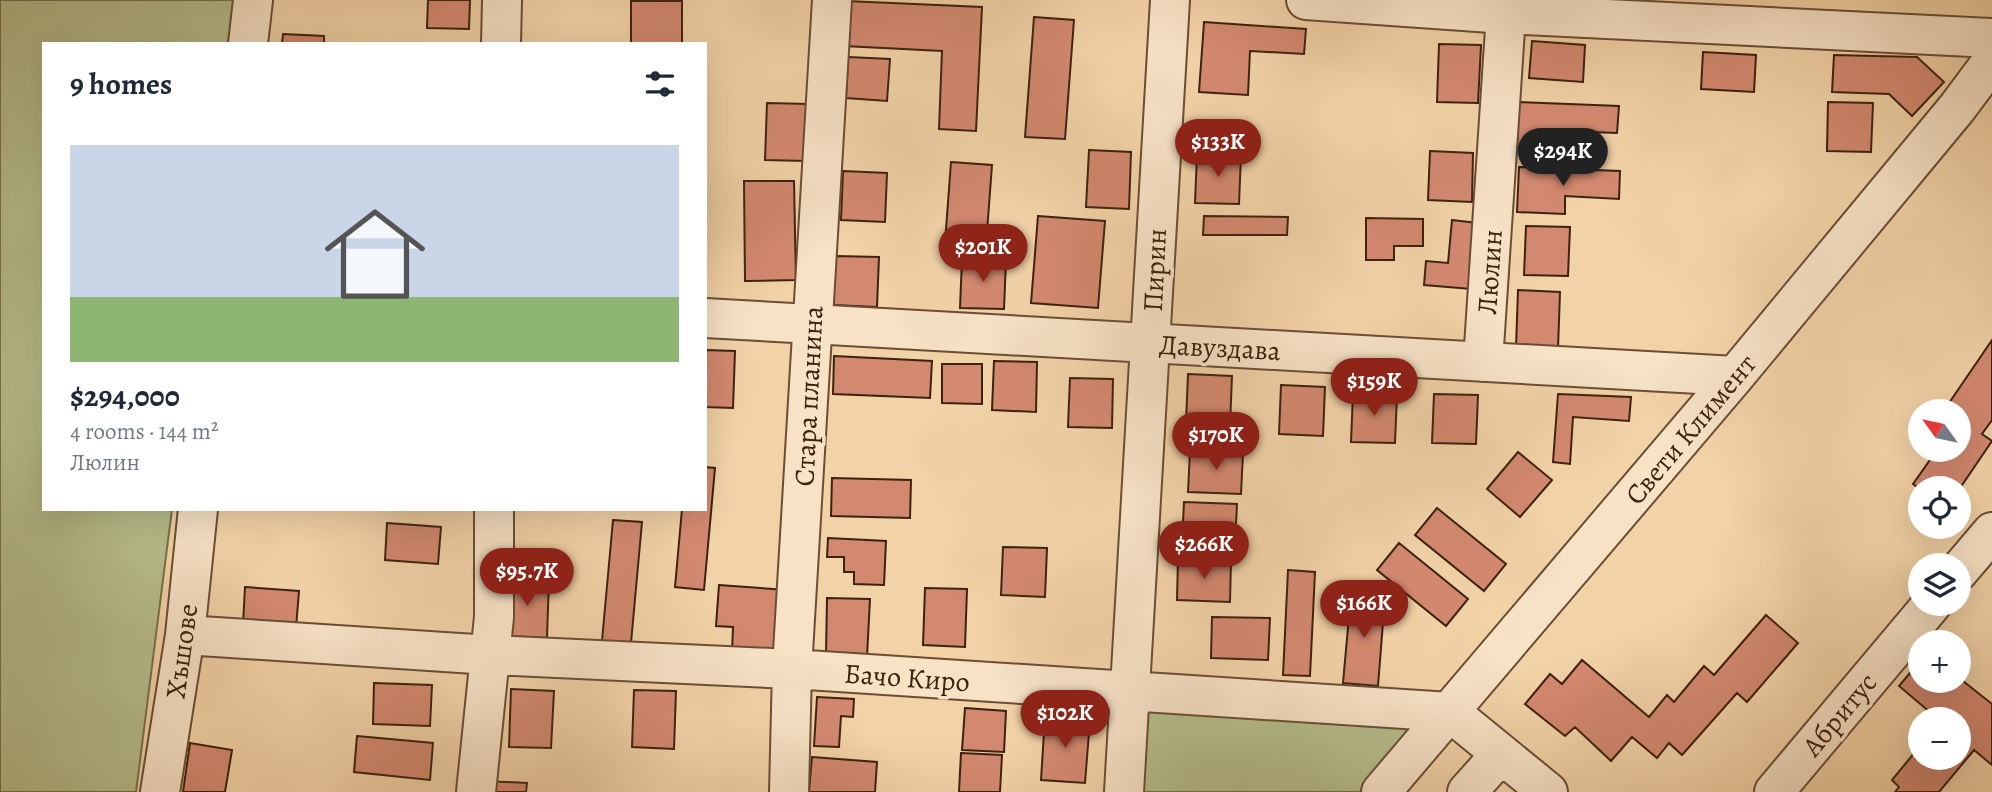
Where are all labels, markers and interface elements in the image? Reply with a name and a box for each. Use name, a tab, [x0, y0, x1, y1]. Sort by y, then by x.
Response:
text: 9 homes	[70, 64, 172, 104]
icon: filters	[641, 65, 679, 103]
pin: $133K	[1169, 120, 1267, 179]
text: $133K	[1191, 126, 1245, 157]
pin: $294K	[1514, 128, 1612, 188]
text: $294K	[1534, 135, 1592, 166]
icon: home	[312, 191, 438, 317]
pin: $201K	[934, 224, 1032, 284]
street label: Пирин	[1134, 227, 1176, 313]
street label: Люлин	[1468, 228, 1512, 316]
text: $201K	[955, 231, 1011, 262]
street label: Стара планина	[785, 305, 833, 487]
street label: Давуздава	[1158, 326, 1282, 370]
street label: Свети Климент	[1616, 346, 1765, 513]
pin: $159K	[1325, 358, 1423, 418]
text: $159K	[1347, 365, 1401, 396]
text: $294,000	[70, 376, 180, 416]
north arrow	[1908, 399, 1970, 462]
map controls	[1908, 399, 1971, 770]
pin: $170K	[1167, 412, 1265, 472]
text: 4 rooms · 144 m²	[70, 416, 218, 447]
text: $170K	[1188, 419, 1244, 450]
text: Люлин	[70, 447, 140, 478]
button: locate	[1908, 476, 1971, 539]
pin: $266K	[1155, 522, 1253, 581]
text: $266K	[1175, 528, 1233, 559]
pin: $95.7K	[470, 548, 584, 608]
button: layers	[1908, 553, 1971, 616]
text: $95.7K	[496, 555, 558, 586]
pin: $166K	[1315, 580, 1413, 640]
text: $166K	[1336, 587, 1392, 618]
street label: Хъшове	[157, 601, 207, 701]
button: +	[1908, 630, 1971, 693]
street label: Бачо Киро	[843, 655, 971, 701]
street label: Абритус	[1793, 665, 1886, 765]
pin: $102K	[1016, 690, 1114, 750]
text: $102K	[1037, 697, 1093, 728]
button: −	[1908, 707, 1971, 770]

